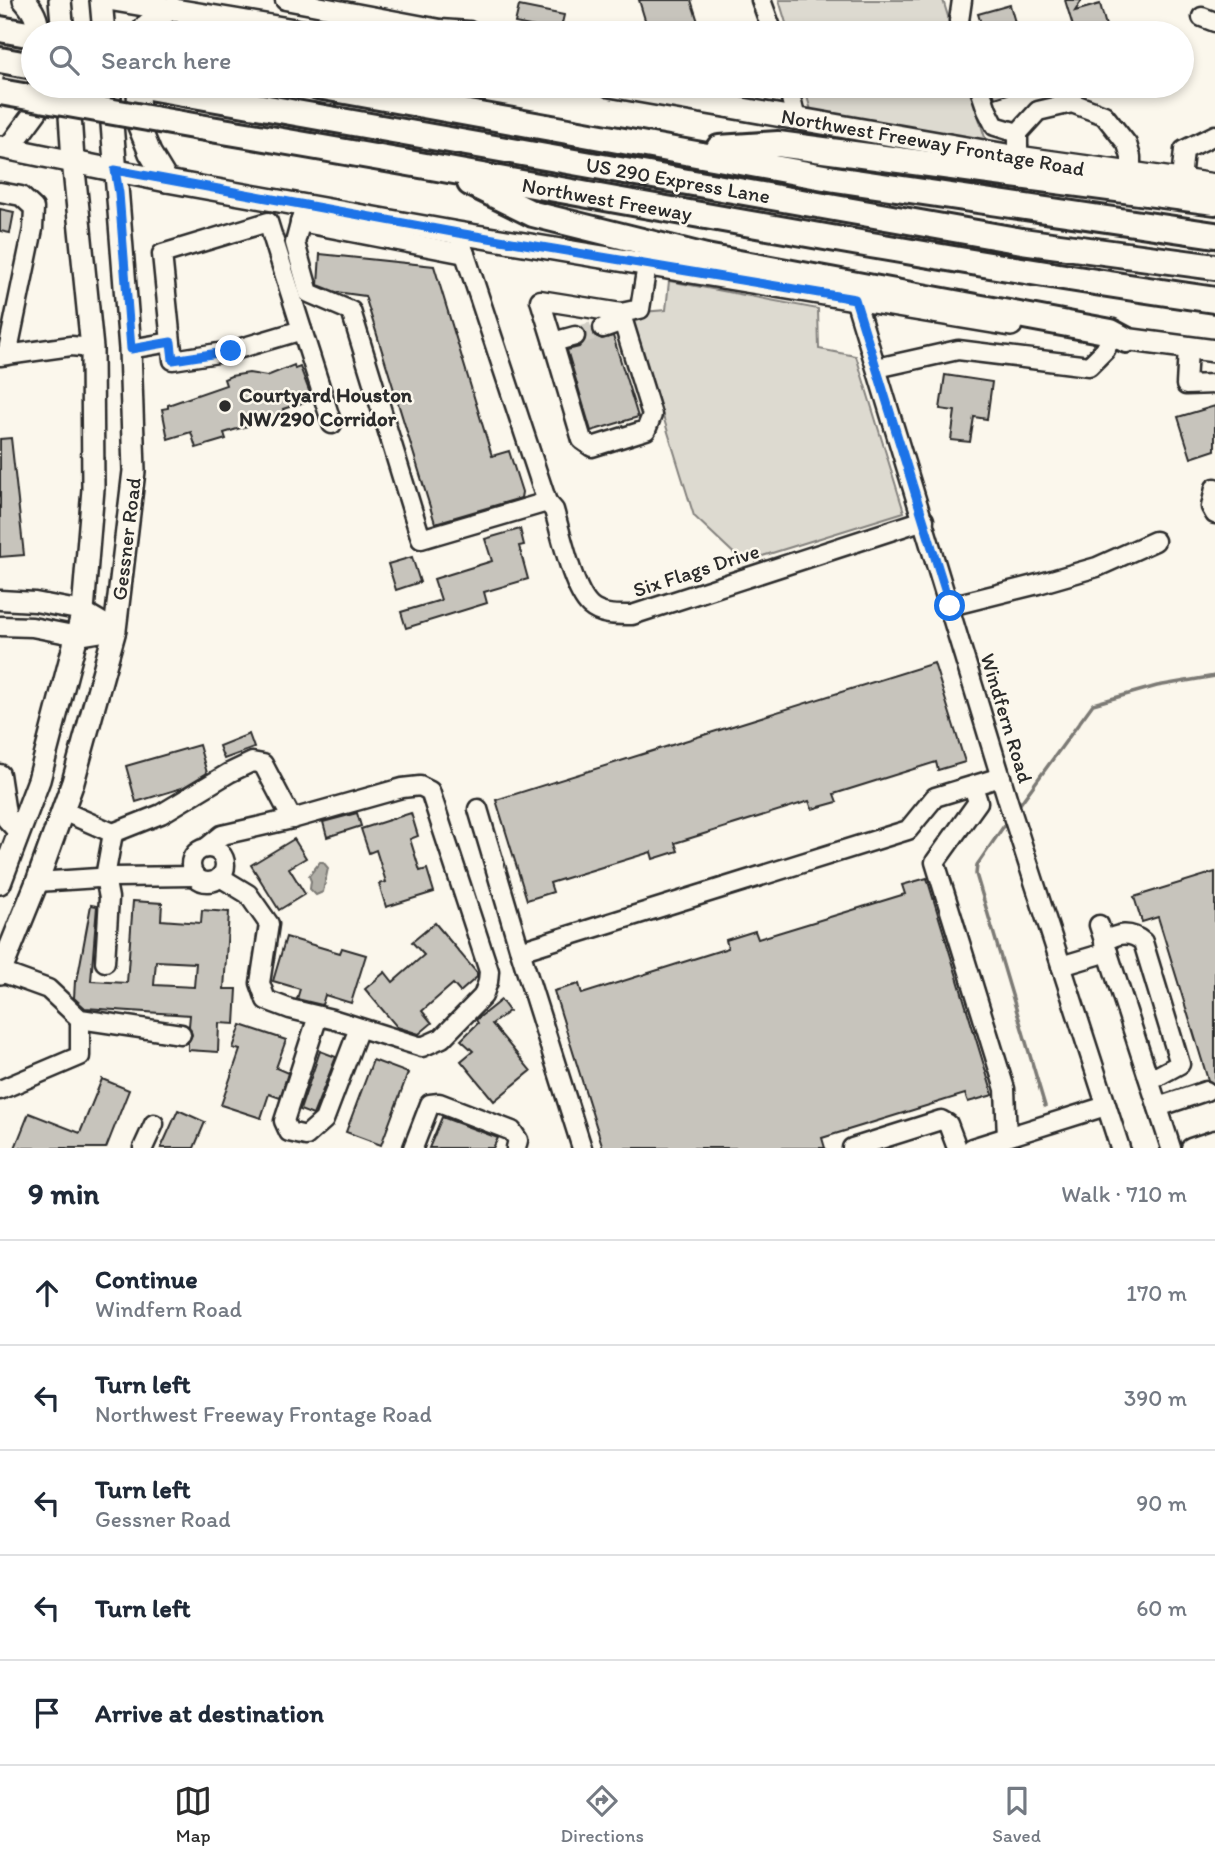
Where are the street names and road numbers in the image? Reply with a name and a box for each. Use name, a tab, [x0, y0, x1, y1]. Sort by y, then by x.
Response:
street label: Northwest Freeway Frontage Road	[779, 103, 1087, 181]
street label: US 290 Express Lane	[584, 151, 772, 209]
street label: Northwest Freeway	[520, 172, 694, 226]
street label: Gessner Road	[106, 476, 146, 602]
street label: Six Flags Drive	[630, 538, 762, 602]
street label: Windfern Road	[975, 650, 1039, 786]

